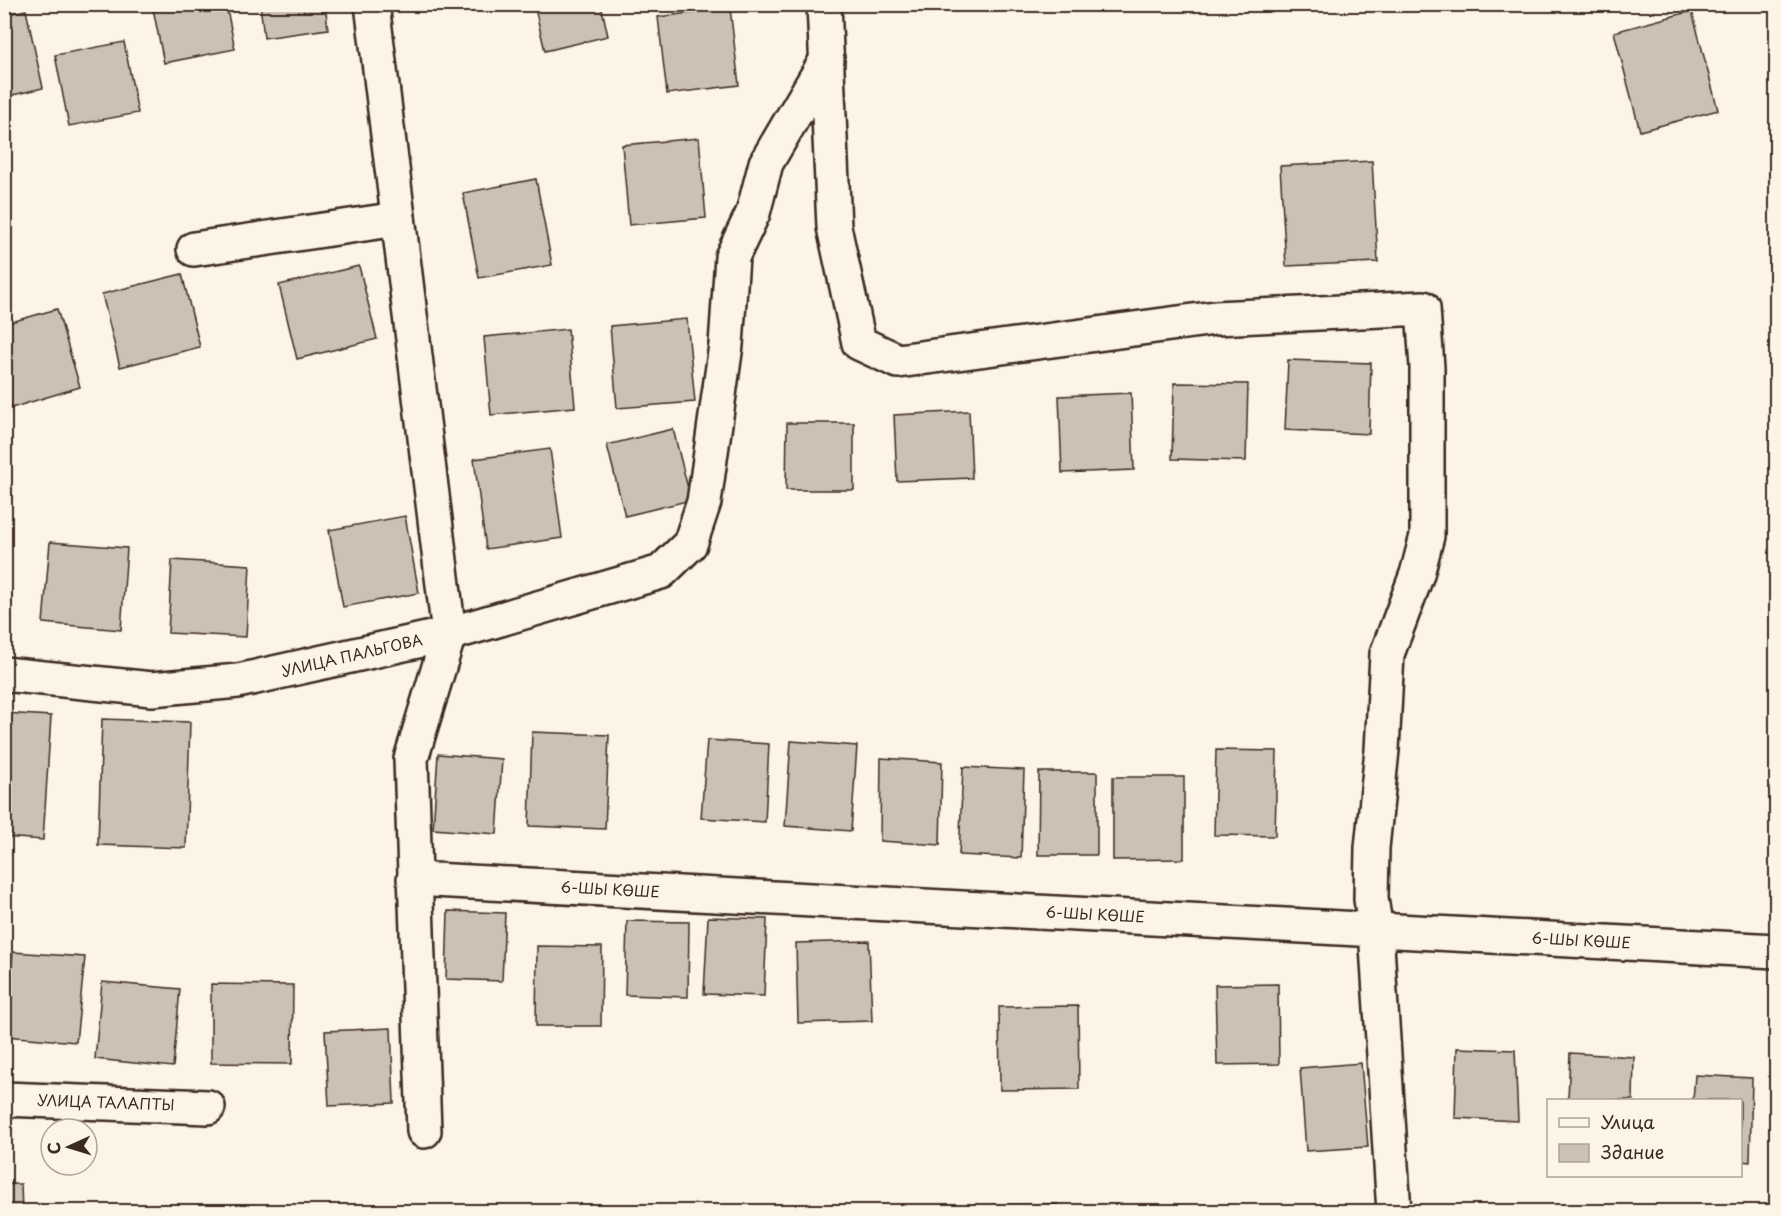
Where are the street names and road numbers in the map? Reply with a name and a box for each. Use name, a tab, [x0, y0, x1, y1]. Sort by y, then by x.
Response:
street label: УЛИЦА ПАЛЬГОВА	[279, 627, 424, 682]
street label: 6-ШЫ КӨШЕ	[560, 874, 660, 903]
street label: 6-ШЫ КӨШЕ	[1045, 899, 1145, 928]
street label: 6-ШЫ КӨШЕ	[1531, 925, 1631, 954]
street label: УЛИЦА ТАЛАПТЫ	[37, 1088, 175, 1115]

